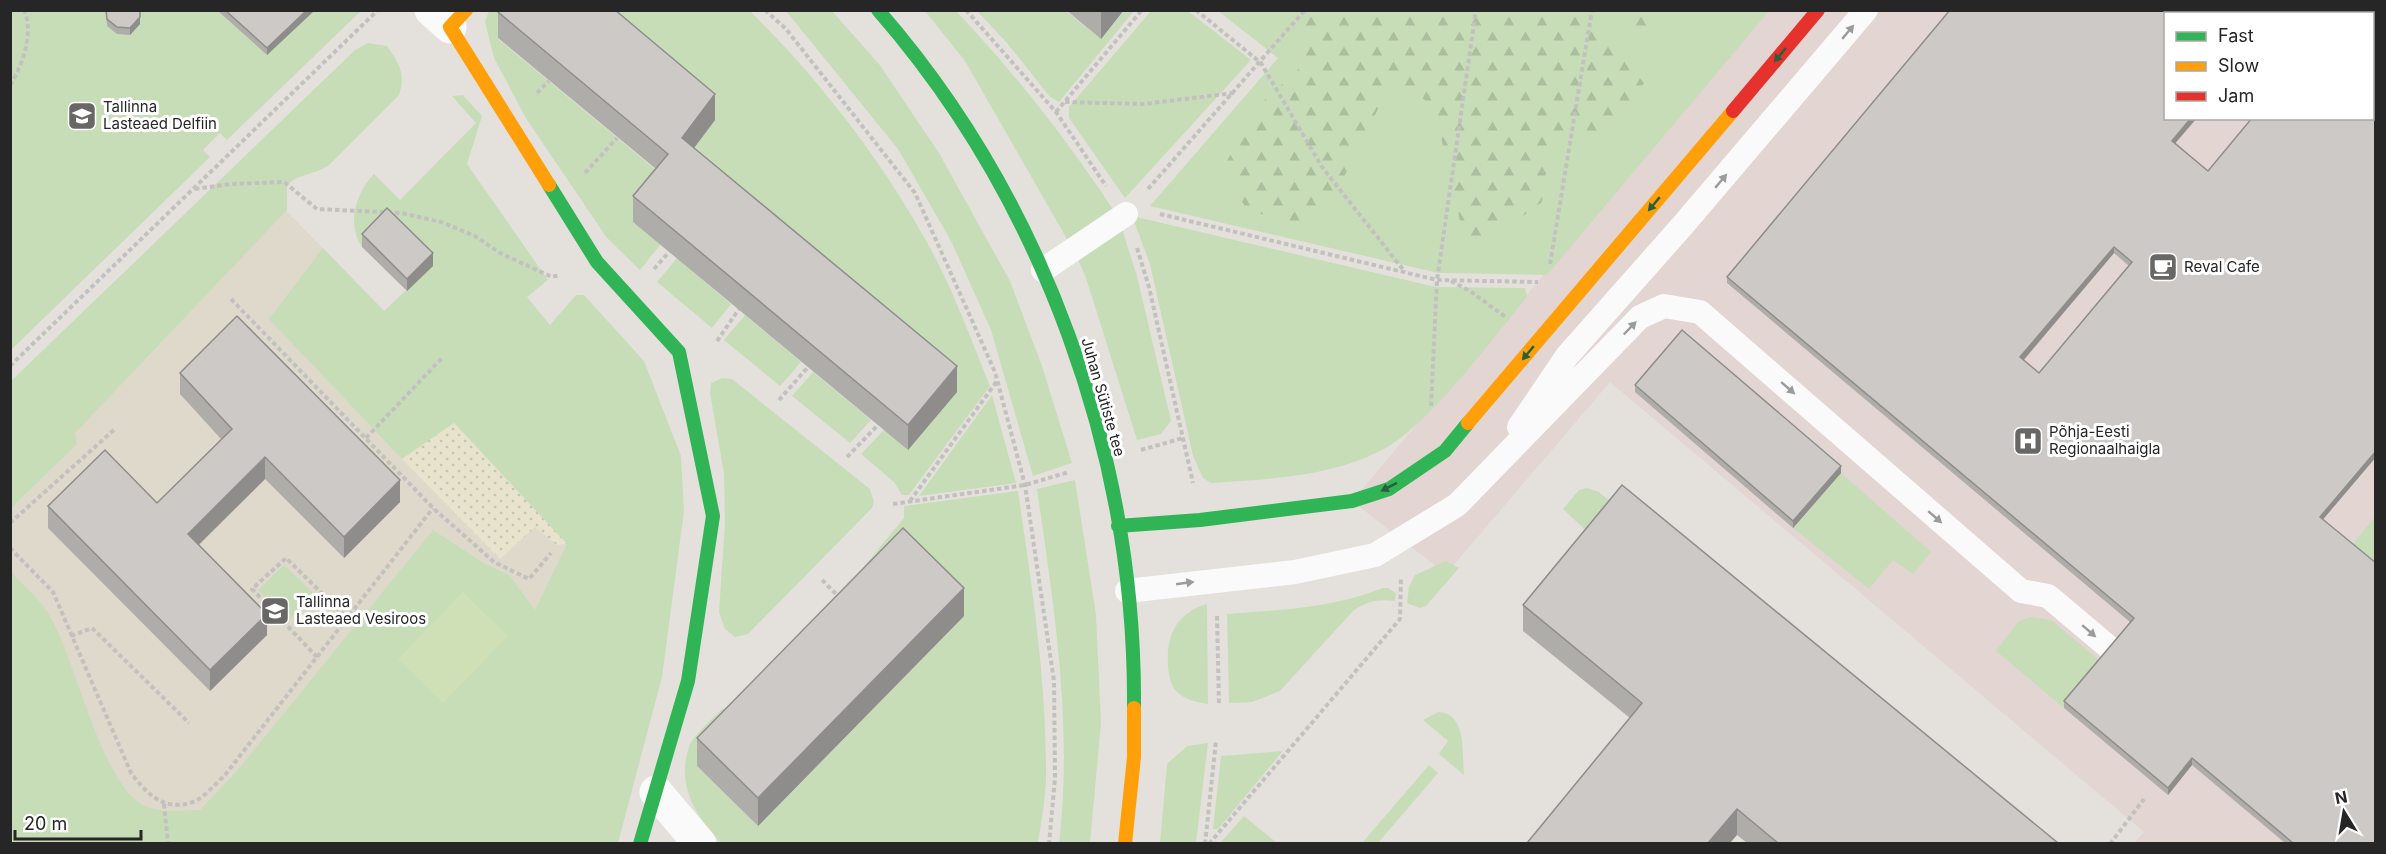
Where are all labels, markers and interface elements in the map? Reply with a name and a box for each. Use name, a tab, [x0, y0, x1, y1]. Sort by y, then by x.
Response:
legend	[2164, 12, 2374, 120]
one-way arrow	[1841, 25, 1854, 40]
text: Fast	[2218, 25, 2254, 46]
one-way arrow	[1774, 47, 1787, 62]
text: Slow	[2218, 55, 2259, 76]
text: Jam	[2218, 85, 2254, 106]
place label: Tallinna Lasteaed Delfiin	[103, 97, 217, 133]
school or university icon: Tallinna Lasteaed Delfiin	[66, 100, 98, 132]
one-way arrow	[1714, 174, 1727, 189]
one-way arrow	[1648, 196, 1661, 211]
cafe icon: Reval Cafe	[2147, 251, 2179, 283]
place label: Reval Cafe	[2184, 257, 2260, 276]
one-way arrow	[1623, 321, 1637, 336]
street label: Juhan Sütiste tee	[1077, 335, 1130, 458]
one-way arrow	[1522, 345, 1535, 360]
one-way arrow	[1780, 382, 1796, 395]
place label: Põhja-Eesti Regionaalhaigla	[2049, 422, 2161, 458]
hospital icon: Põhja-Eesti Regionaalhaigla	[2012, 425, 2044, 457]
one-way arrow	[1381, 482, 1398, 492]
one-way arrow	[1927, 510, 1942, 523]
one-way arrow	[1176, 579, 1195, 588]
place label: Tallinna Lasteaed Vesiroos	[296, 592, 426, 628]
school or university icon: Tallinna Lasteaed Vesiroos	[259, 595, 291, 627]
one-way arrow	[2081, 624, 2096, 637]
north arrow	[2314, 782, 2374, 842]
text: N	[2333, 786, 2349, 808]
scale bar	[15, 803, 141, 841]
text: 20 m	[24, 813, 67, 834]

